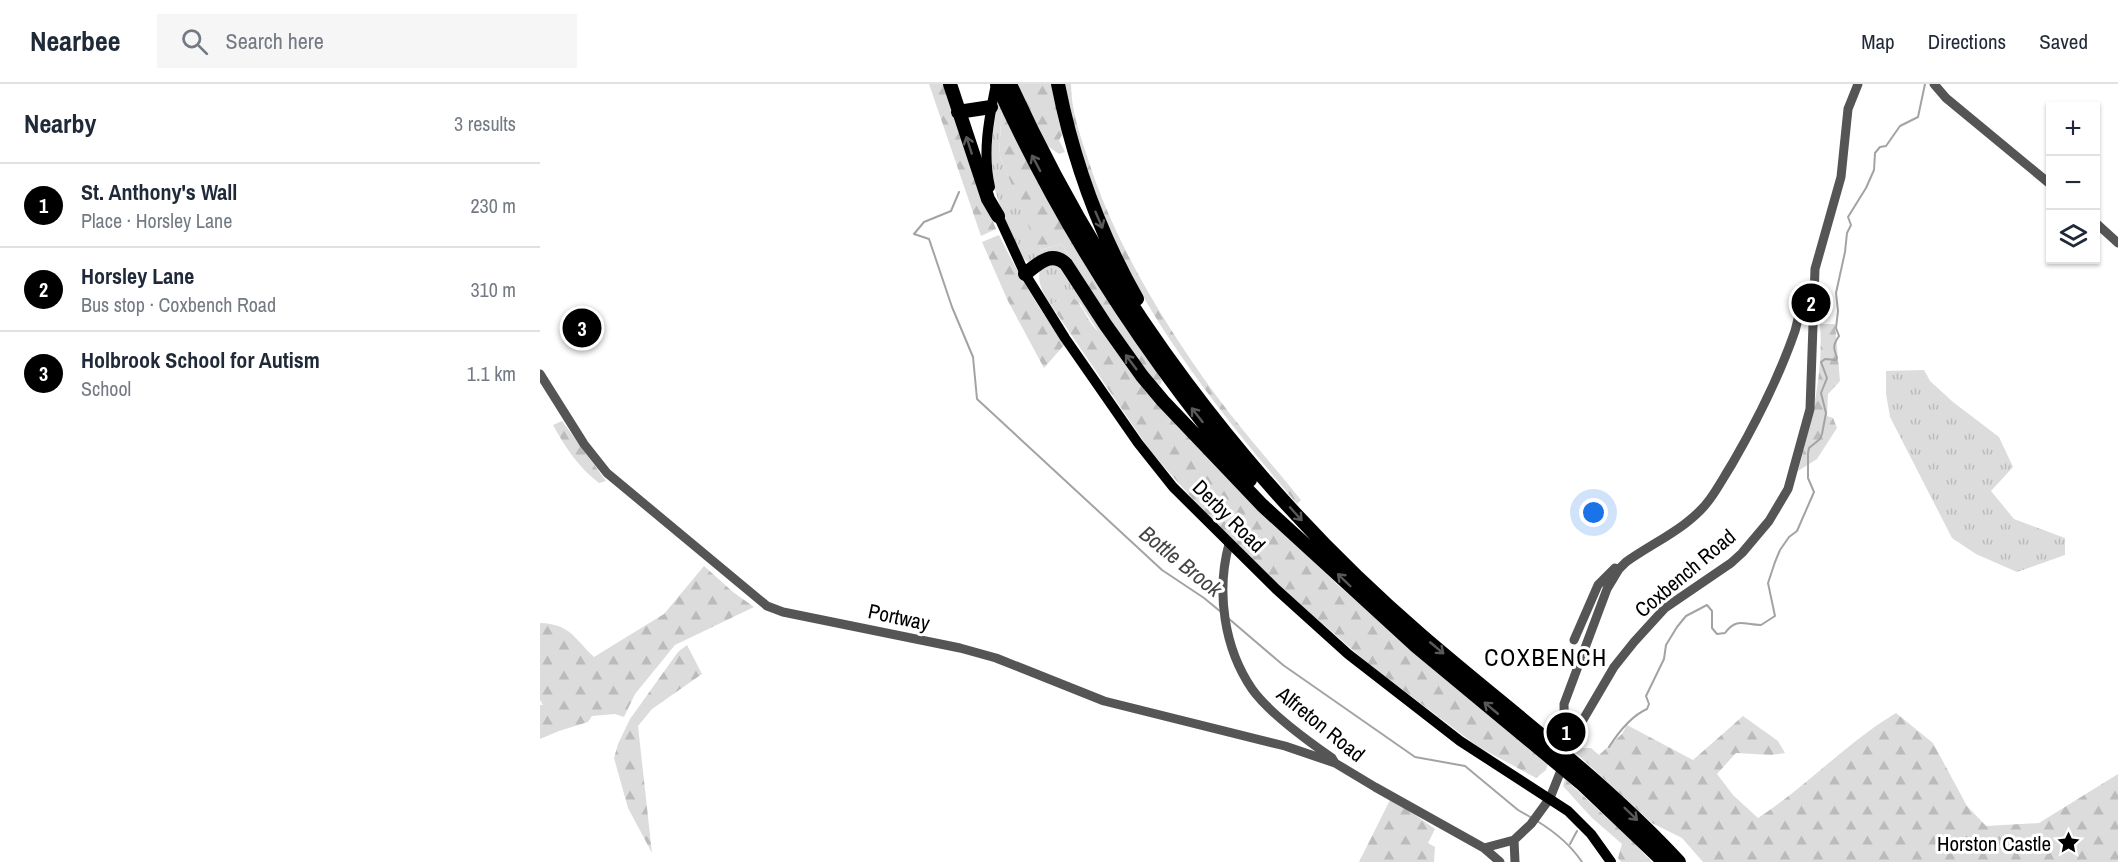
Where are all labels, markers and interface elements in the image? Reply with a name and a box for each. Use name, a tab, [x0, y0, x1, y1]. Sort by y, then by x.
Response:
search box	[157, 14, 577, 68]
text: Nearbee	[30, 22, 121, 60]
icon: search	[178, 25, 211, 58]
text: Search here	[226, 26, 324, 56]
text: Map	[1861, 27, 1895, 56]
text: Directions	[1928, 27, 2006, 56]
text: Saved	[2039, 27, 2088, 56]
map controls	[2046, 102, 2100, 264]
button: +	[2046, 102, 2100, 156]
text: Nearby	[24, 106, 96, 141]
text: 3 results	[454, 110, 516, 137]
one-way arrow	[963, 136, 974, 155]
one-way arrow	[1030, 155, 1042, 172]
button: −	[2046, 156, 2100, 210]
text: St. Anthony's Wall	[81, 177, 237, 207]
text: 1	[39, 192, 48, 219]
text: 230 m	[470, 192, 516, 219]
text: Place · Horsley Lane	[81, 207, 232, 234]
one-way arrow	[1094, 210, 1105, 229]
button: layers	[2046, 210, 2100, 264]
text: Horsley Lane	[81, 261, 194, 291]
text: 2	[39, 276, 48, 303]
text: 310 m	[470, 276, 516, 303]
pin: 2	[1792, 280, 1830, 326]
text: Bus stop · Coxbench Road	[81, 291, 276, 318]
pin: 3	[562, 306, 602, 350]
text: Holbrook School for Autism	[81, 345, 320, 375]
one-way arrow	[1125, 354, 1138, 370]
text: 3	[39, 360, 48, 387]
text: 1.1 km	[467, 360, 516, 387]
text: School	[81, 375, 131, 402]
one-way arrow	[1190, 408, 1203, 424]
street label: Derby Road	[1186, 473, 1272, 559]
your location	[1579, 498, 1608, 527]
one-way arrow	[1289, 506, 1303, 521]
water label: Bottle Brook	[1133, 518, 1229, 604]
street label: Coxbench Road	[1628, 522, 1742, 624]
one-way arrow	[1336, 572, 1351, 587]
street label: Portway	[866, 596, 933, 638]
district label: COXBENCH	[1484, 641, 1608, 673]
one-way arrow	[1429, 642, 1445, 655]
street label: Alfreton Road	[1270, 679, 1371, 768]
one-way arrow	[1484, 701, 1499, 715]
pin: 1	[1546, 710, 1586, 754]
one-way arrow	[1623, 806, 1638, 821]
place label: Horston Castle	[1937, 829, 2051, 858]
place icon: Horston Castle	[2056, 830, 2082, 856]

